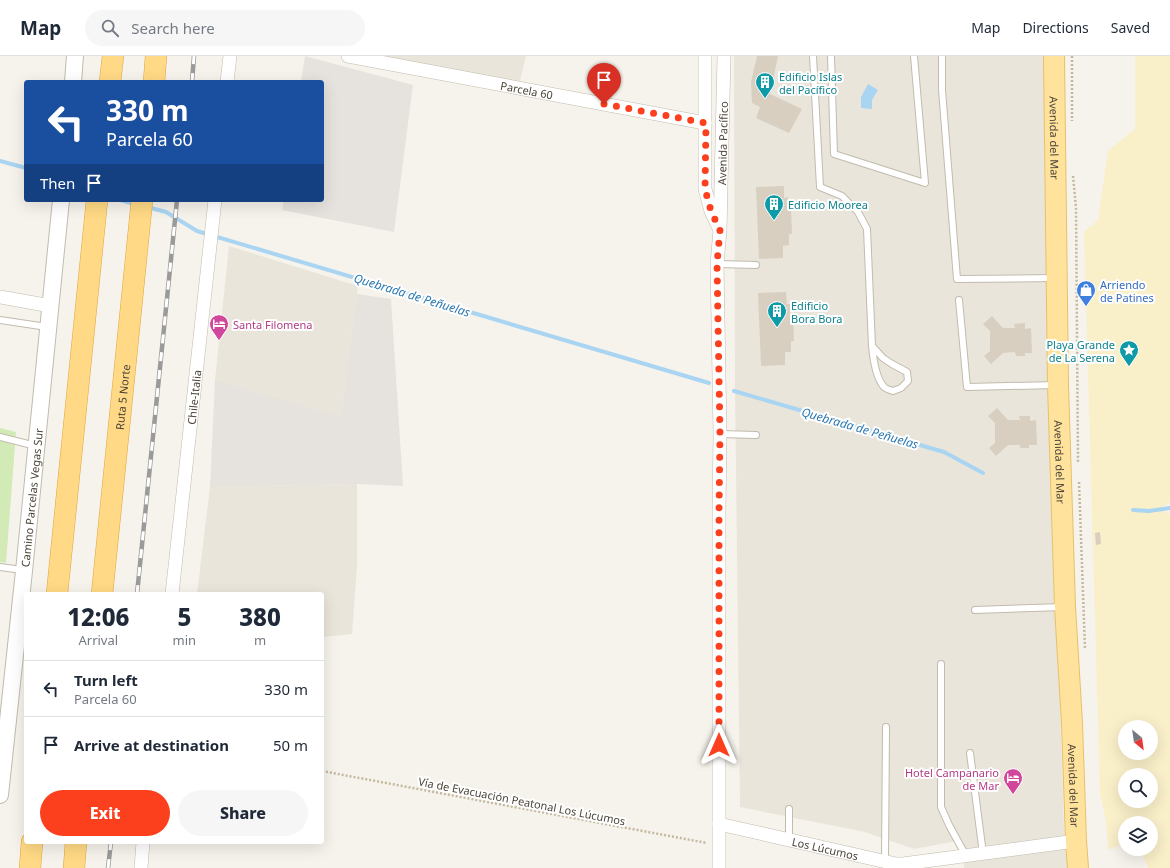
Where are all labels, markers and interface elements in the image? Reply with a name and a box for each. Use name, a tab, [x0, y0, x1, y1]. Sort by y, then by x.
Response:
search box	[85, 10, 365, 46]
text: Map	[20, 15, 61, 41]
icon: search	[99, 17, 121, 39]
text: Search here	[131, 18, 215, 38]
text: Map	[971, 18, 1000, 37]
text: Directions	[1022, 18, 1089, 37]
text: Saved	[1111, 18, 1150, 37]
pin	[587, 63, 621, 104]
icon: arrive	[593, 69, 615, 91]
place label: Edificio Islas del Pacífico	[779, 69, 842, 97]
building icon: Edificio Islas del Pacífico	[754, 71, 776, 99]
street label: Parcela 60	[499, 77, 554, 102]
text: 330 m	[106, 91, 189, 129]
icon: left	[40, 96, 92, 148]
street label: Avenida del Mar	[1047, 96, 1063, 180]
street label: Avenida Pacífico	[714, 101, 730, 185]
text: Parcela 60	[106, 127, 193, 151]
icon: arrive	[83, 172, 105, 194]
text: Then	[40, 173, 75, 193]
building icon: Edificio Moorea	[763, 193, 785, 221]
place label: Edificio Moorea	[788, 197, 868, 212]
water label: Quebrada de Peñuelas	[352, 269, 472, 321]
place label: Arriendo de Patines	[1100, 277, 1154, 305]
shop icon: Arriendo de Patines	[1075, 279, 1097, 307]
place label: Edificio Bora Bora	[791, 298, 842, 326]
building icon: Edificio Bora Bora	[766, 300, 788, 328]
hotel icon: Santa Filomena	[208, 313, 230, 341]
place label: Santa Filomena	[233, 317, 313, 332]
place label: Playa Grande de La Serena	[1046, 337, 1115, 365]
place icon: Playa Grande de La Serena	[1118, 339, 1140, 367]
street label: Ruta 5 Norte	[111, 364, 133, 430]
street label: Chile-Italia	[183, 369, 204, 425]
water label: Quebrada de Peñuelas	[800, 403, 920, 453]
street label: Avenida del Mar	[1052, 420, 1069, 504]
street label: Camino Parcelas Vegas Sur	[17, 427, 46, 568]
text: 12:06	[67, 600, 129, 633]
text: 5	[177, 600, 191, 633]
text: 380	[239, 600, 281, 633]
text: Arrival	[78, 631, 118, 649]
text: min	[173, 631, 196, 649]
text: m	[254, 631, 266, 649]
text: Turn left	[74, 670, 138, 690]
icon: left	[40, 678, 62, 700]
text: 330 m	[264, 679, 308, 699]
text: Parcela 60	[74, 690, 137, 708]
north arrow	[1118, 720, 1158, 760]
map controls	[1118, 720, 1158, 856]
position arrow	[698, 724, 740, 766]
icon: arrive	[40, 734, 62, 756]
text: Arrive at destination	[74, 735, 229, 755]
text: 50 m	[273, 735, 308, 755]
street label: Avenida del Mar	[1065, 744, 1083, 828]
place label: Hotel Campanario de Mar	[905, 765, 999, 793]
hotel icon: Hotel Campanario de Mar	[1002, 767, 1024, 795]
button: search	[1118, 768, 1158, 808]
street label: Vía de Evacuación Peatonal Los Lúcumos	[417, 774, 627, 828]
button: Exit	[40, 790, 170, 836]
button: Share	[178, 790, 308, 836]
button: layers	[1118, 816, 1158, 856]
street label: Los Lúcumos	[791, 833, 860, 863]

